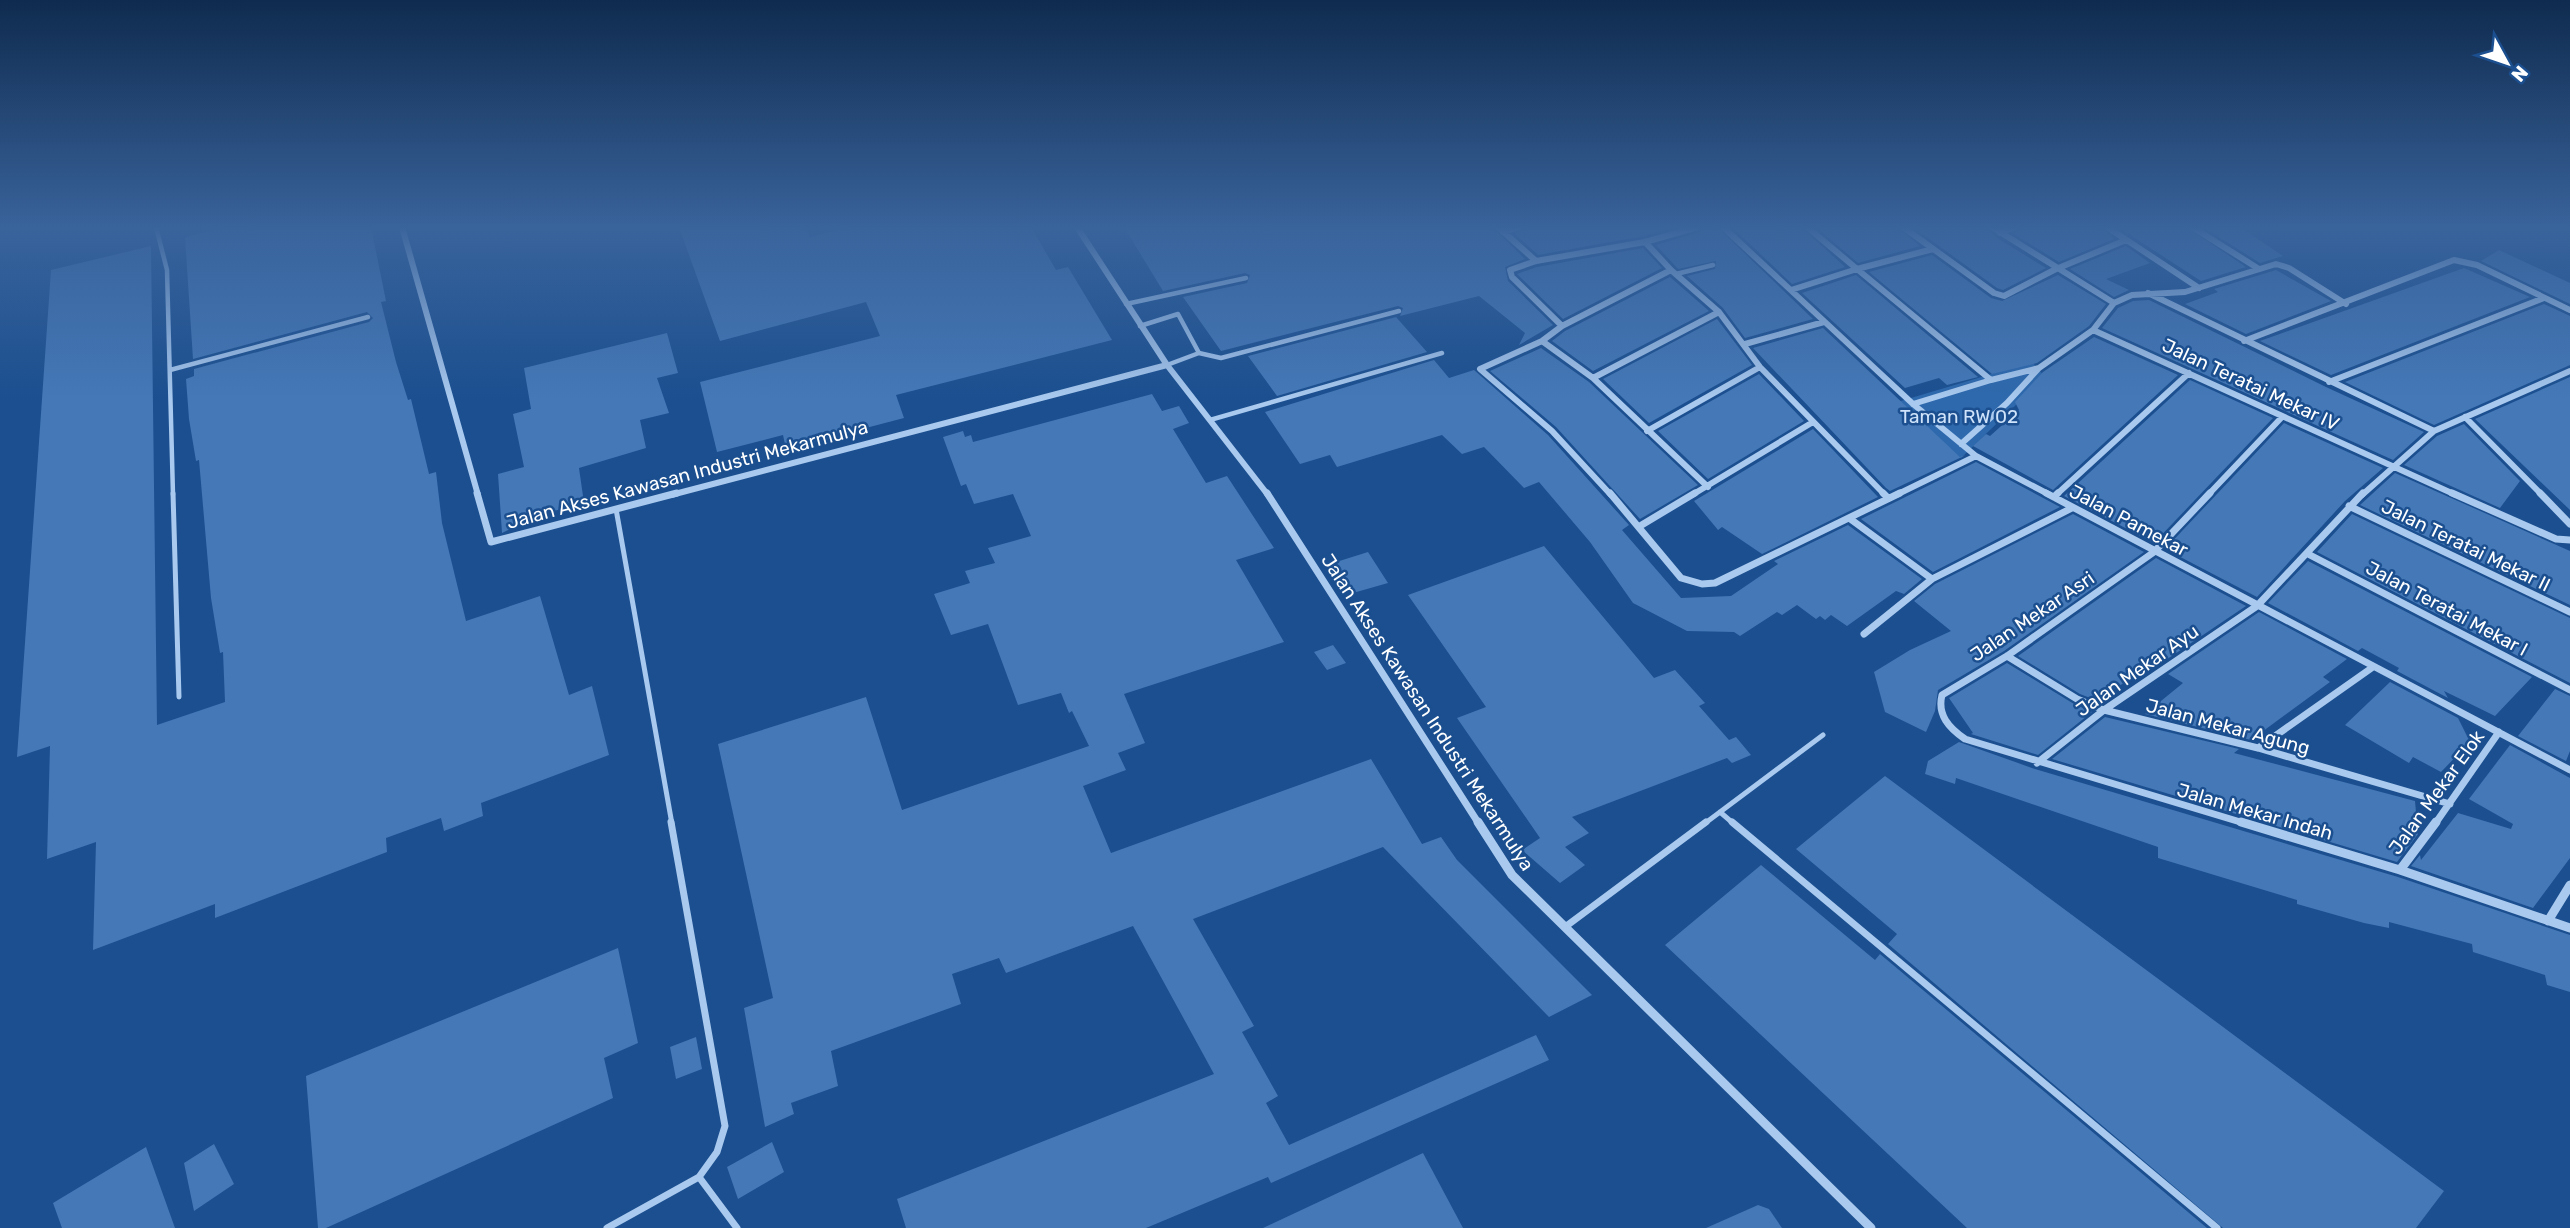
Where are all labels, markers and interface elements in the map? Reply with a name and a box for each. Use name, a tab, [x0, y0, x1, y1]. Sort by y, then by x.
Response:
north arrow	[2472, 28, 2542, 98]
text: N	[2506, 61, 2533, 86]
street label: Jalan Teratai Mekar IV	[2159, 333, 2343, 436]
park label: Taman RW 02	[1900, 405, 2018, 428]
street label: Jalan Akses Kawasan Industri Mekarmulya	[504, 415, 870, 534]
street label: Jalan Pamekar	[2065, 480, 2193, 562]
street label: Jalan Teratai Mekar II	[2377, 494, 2554, 596]
street label: Jalan Akses Kawasan Industri Mekarmulya	[1316, 549, 1539, 875]
street label: Jalan Teratai Mekar I	[2362, 556, 2532, 661]
street label: Jalan Mekar Asri	[1966, 566, 2099, 666]
street label: Jalan Mekar Ayu	[2071, 620, 2203, 721]
street label: Jalan Mekar Agung	[2143, 694, 2312, 759]
street label: Jalan Mekar Elok	[2384, 726, 2489, 859]
street label: Jalan Mekar Indah	[2174, 778, 2335, 845]

